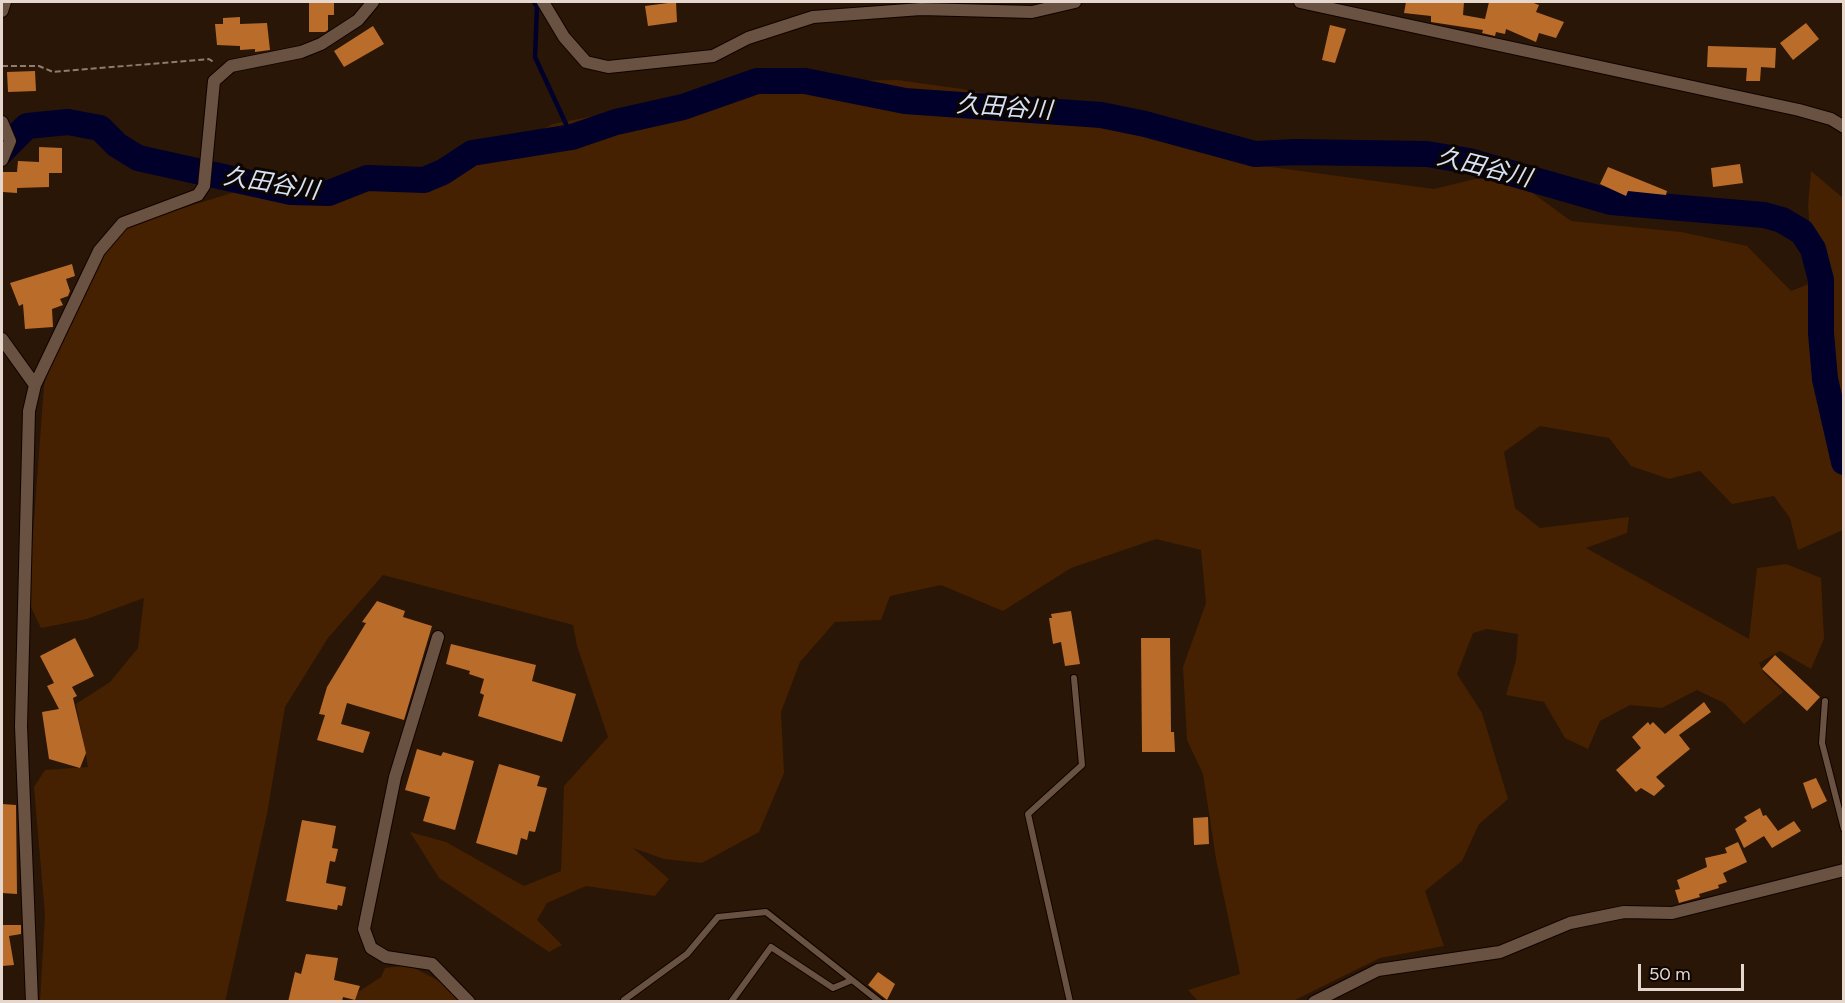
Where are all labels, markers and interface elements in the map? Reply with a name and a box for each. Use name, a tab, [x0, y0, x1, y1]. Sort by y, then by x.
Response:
water label: 久田谷川	[955, 90, 1053, 126]
water label: 久田谷川	[1434, 142, 1534, 194]
water label: 久田谷川	[221, 162, 321, 206]
scale bar	[1641, 952, 1748, 990]
text: 50 m	[1649, 963, 1691, 985]

